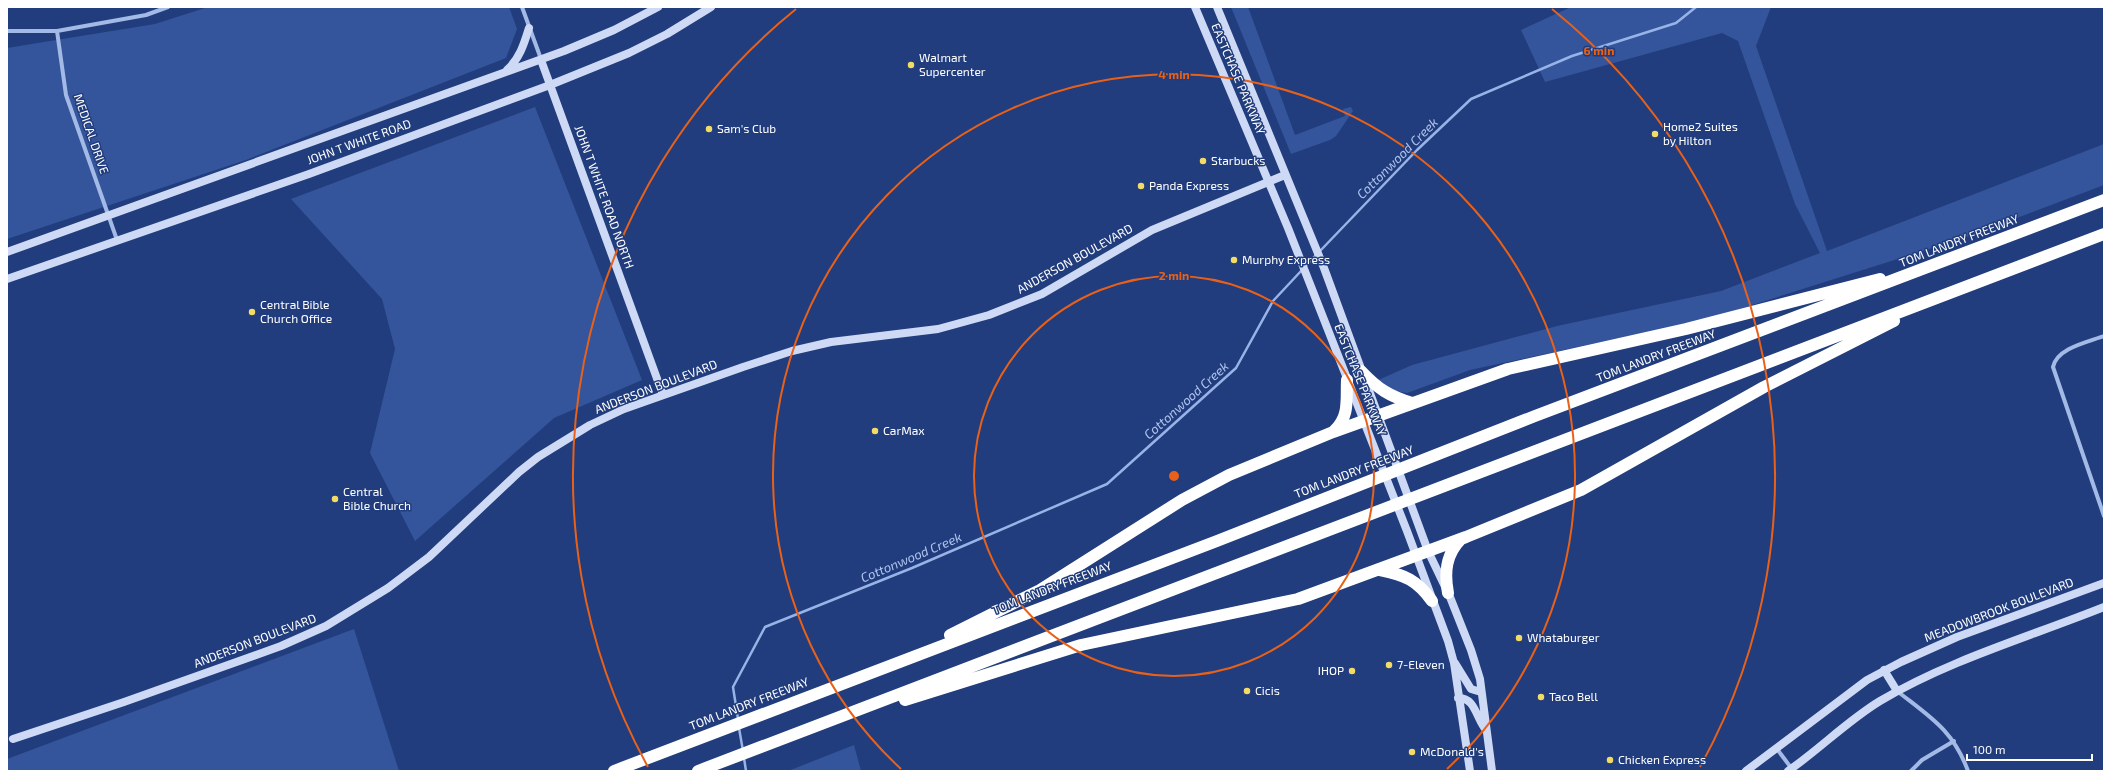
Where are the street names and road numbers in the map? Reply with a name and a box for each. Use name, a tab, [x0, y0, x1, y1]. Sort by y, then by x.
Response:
street label: EASTCHASE PARKWAY	[1209, 21, 1269, 137]
street label: MEDICAL DRIVE	[72, 92, 112, 176]
street label: JOHN T WHITE ROAD	[305, 116, 413, 166]
street label: JOHN T WHITE ROAD NORTH	[572, 123, 637, 270]
street label: TOM LANDRY FREEWAY	[1897, 211, 2020, 269]
street label: ANDERSON BOULEVARD	[1014, 220, 1135, 296]
street label: EASTCHASE PARKWAY	[1332, 322, 1390, 438]
street label: TOM LANDRY FREEWAY	[1594, 326, 1717, 384]
street label: ANDERSON BOULEVARD	[592, 356, 719, 416]
street label: TOM LANDRY FREEWAY	[1292, 442, 1415, 500]
street label: TOM LANDRY FREEWAY	[990, 558, 1113, 616]
street label: MEADOWBROOK BOULEVARD	[1922, 574, 2075, 644]
street label: ANDERSON BOULEVARD	[191, 610, 318, 670]
street label: TOM LANDRY FREEWAY	[687, 674, 810, 732]

